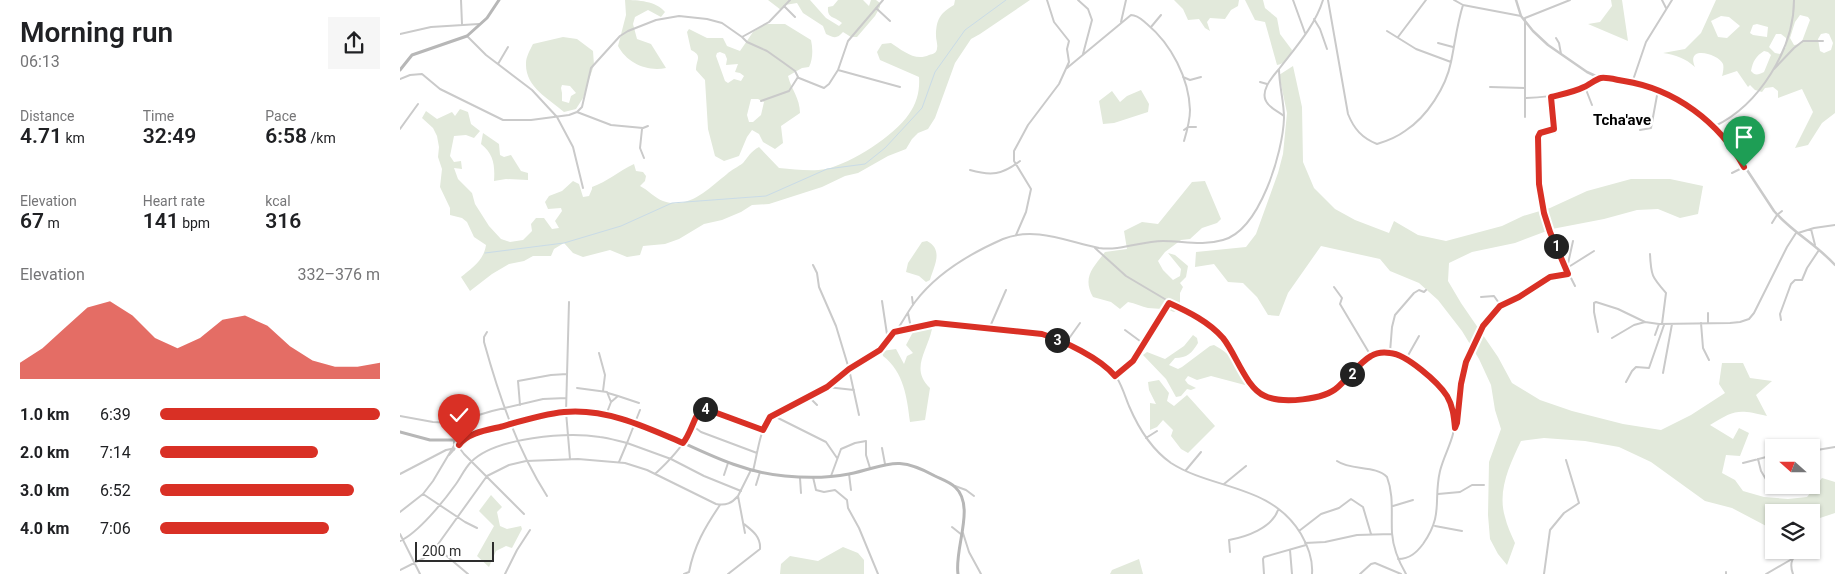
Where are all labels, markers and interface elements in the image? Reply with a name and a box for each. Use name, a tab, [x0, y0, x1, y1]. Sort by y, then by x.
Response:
text: Morning run	[20, 16, 173, 49]
button: share	[328, 17, 380, 69]
text: 06:13	[20, 52, 60, 71]
text: Distance	[20, 108, 75, 124]
text: Time	[143, 108, 174, 124]
text: Pace	[265, 108, 296, 124]
district label: Tcha'ave	[1593, 111, 1651, 129]
pin	[1723, 116, 1765, 167]
icon: arrive	[1730, 123, 1758, 151]
text: 4.71	[20, 124, 62, 148]
text: 32:49	[143, 124, 196, 148]
text: 6:58	[265, 124, 307, 148]
text: km	[62, 130, 85, 146]
text: /km	[307, 130, 336, 146]
text: Elevation	[20, 193, 77, 209]
text: Heart rate	[143, 193, 205, 209]
text: kcal	[265, 193, 291, 209]
text: 67	[20, 209, 44, 233]
text: 141	[143, 209, 179, 233]
text: 316	[265, 209, 301, 233]
text: m	[44, 215, 60, 231]
text: bpm	[179, 215, 210, 231]
pin: 1	[1544, 234, 1568, 258]
text: 1	[1552, 238, 1561, 254]
text: Elevation	[20, 265, 85, 284]
text: 332–376 m	[298, 265, 380, 284]
pin: 3	[1044, 328, 1070, 352]
text: 3	[1053, 332, 1062, 348]
pin: 2	[1340, 362, 1364, 386]
text: 2	[1348, 366, 1357, 382]
pin	[438, 394, 480, 445]
pin: 4	[692, 396, 718, 422]
icon: check	[445, 401, 473, 429]
text: 4	[701, 401, 710, 417]
text: 1.0 km	[20, 405, 69, 424]
text: 6:39	[100, 405, 131, 424]
north arrow	[1765, 439, 1820, 494]
map controls	[1765, 439, 1820, 559]
text: 2.0 km	[20, 443, 69, 462]
text: 7:14	[100, 443, 131, 462]
text: 3.0 km	[20, 481, 69, 500]
text: 6:52	[100, 481, 131, 500]
button: layers	[1765, 504, 1820, 559]
text: 4.0 km	[20, 519, 69, 538]
text: 7:06	[100, 519, 131, 538]
scale bar	[415, 539, 494, 562]
text: 200 m	[422, 543, 461, 559]

